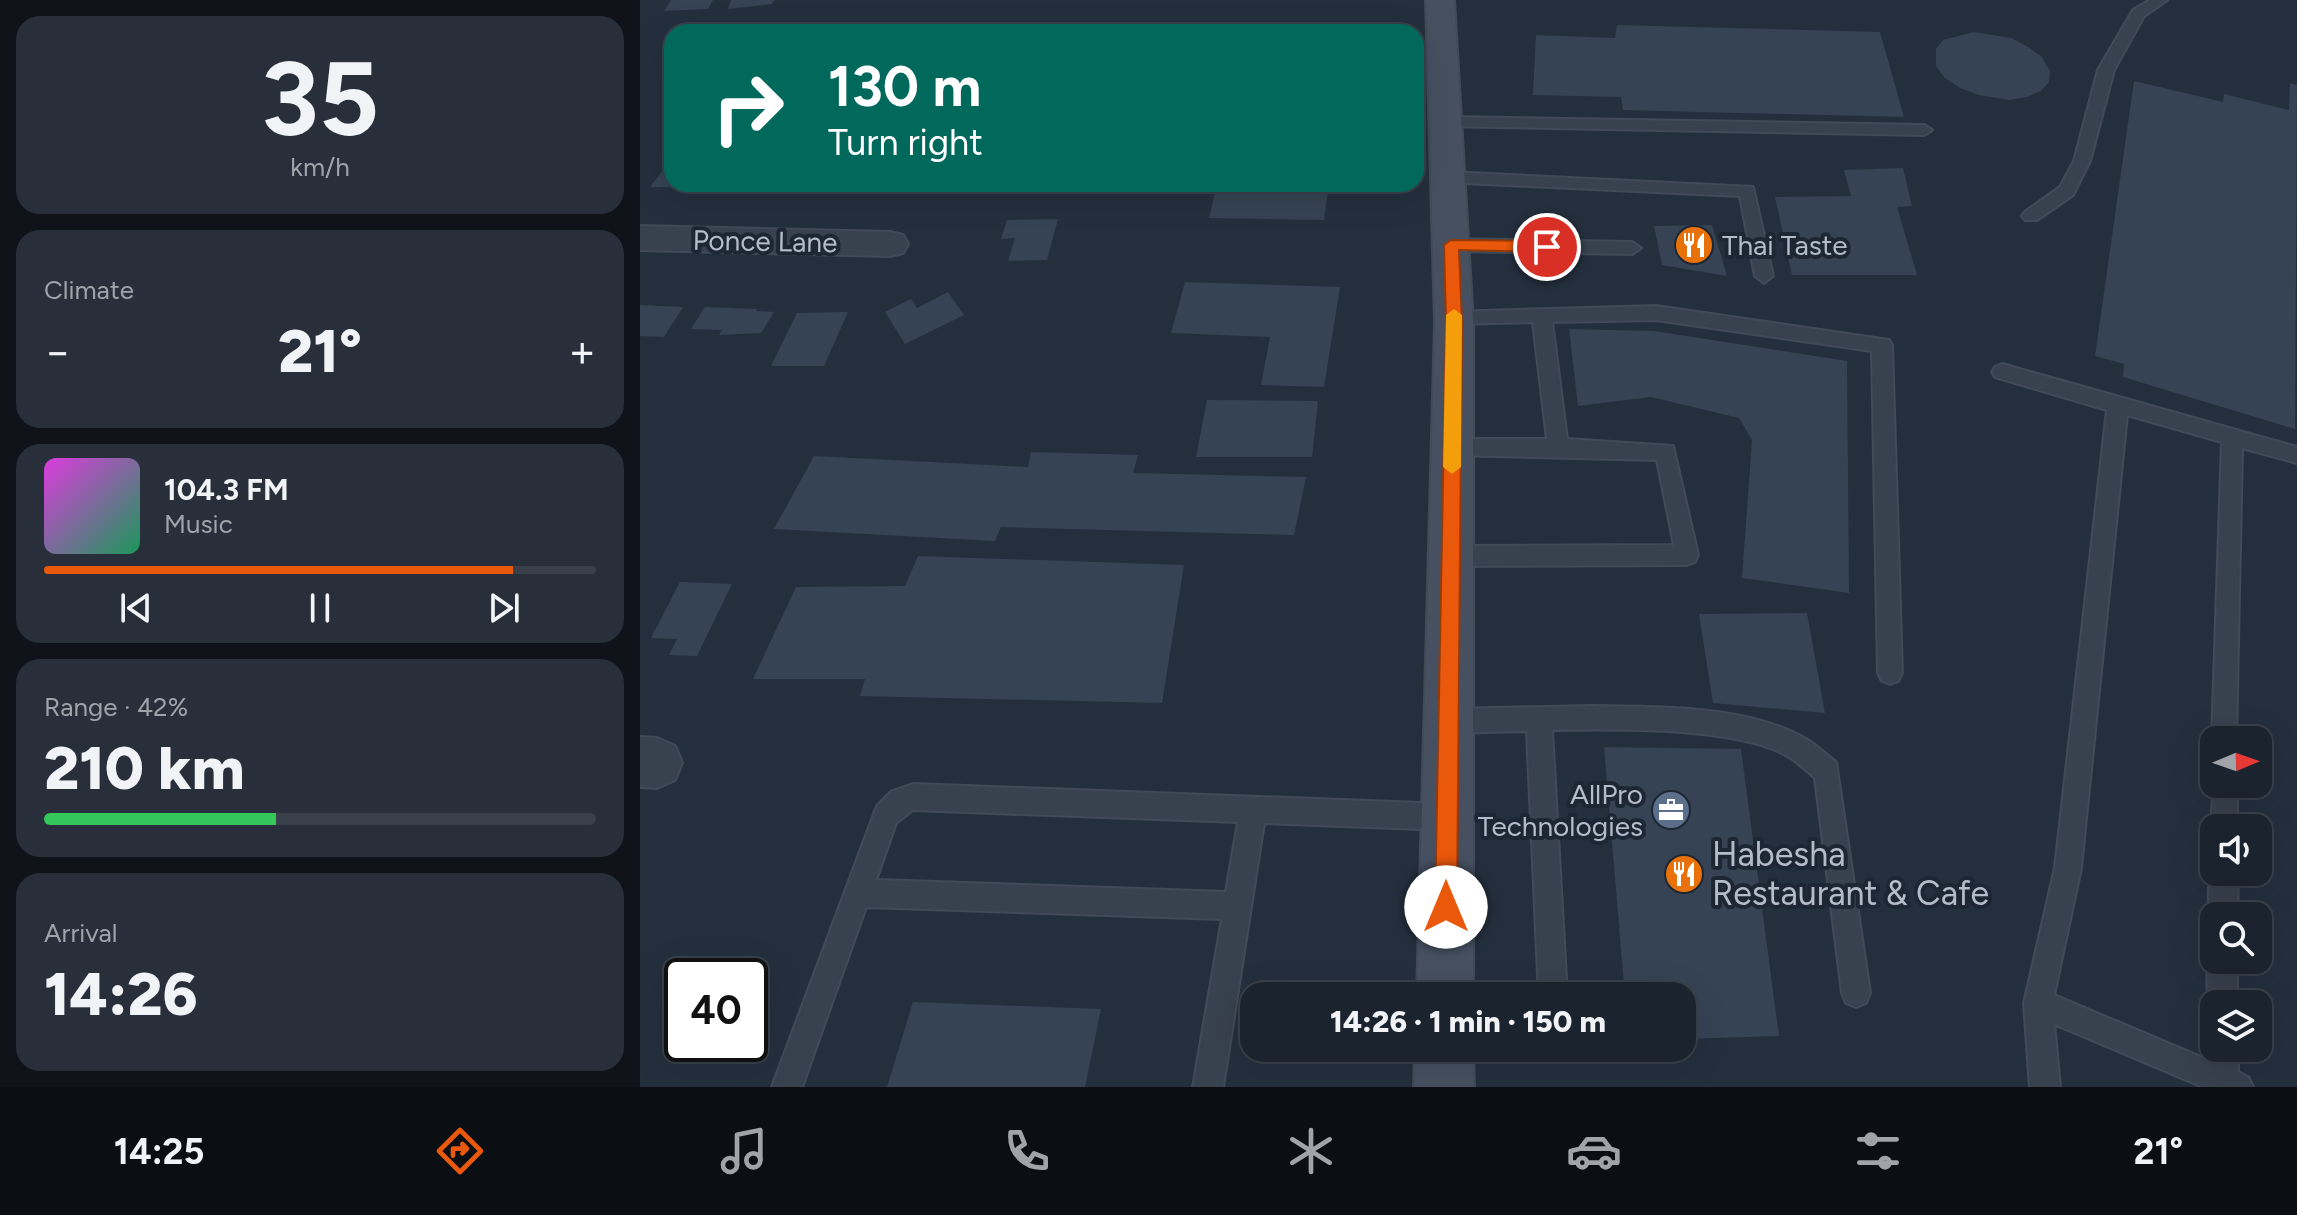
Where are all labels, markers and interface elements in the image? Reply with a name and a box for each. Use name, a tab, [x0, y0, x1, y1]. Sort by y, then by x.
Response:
text: 35	[261, 36, 379, 161]
text: 130 m	[828, 53, 981, 120]
icon: right	[696, 56, 800, 160]
text: Turn right	[828, 121, 983, 164]
text: km/h	[290, 151, 350, 183]
pin	[1513, 213, 1581, 281]
street label: Ponce Lane	[692, 223, 838, 259]
restaurant icon: Thai Taste	[1673, 224, 1715, 266]
icon: arrive	[1525, 225, 1569, 269]
place label: Thai Taste	[1722, 228, 1848, 262]
text: Climate	[44, 274, 134, 306]
text: 21°	[278, 315, 362, 387]
text: −	[44, 325, 71, 378]
text: +	[569, 325, 596, 378]
text: 104.3 FM	[164, 471, 289, 508]
text: Music	[164, 508, 233, 540]
icon: previous	[114, 586, 158, 630]
icon: pause	[298, 586, 342, 630]
icon: next	[482, 586, 526, 630]
text: Range · 42%	[44, 691, 188, 723]
north arrow	[2200, 726, 2272, 798]
map controls	[2200, 726, 2272, 1062]
text: 210 km	[44, 732, 245, 804]
place label: AllPro Technologies	[1478, 777, 1643, 843]
office icon: AllPro Technologies	[1650, 789, 1692, 831]
button: sound	[2200, 814, 2272, 886]
place label: Habesha Restaurant & Cafe	[1712, 834, 1989, 914]
restaurant icon: Habesha Restaurant & Cafe	[1663, 853, 1705, 895]
position arrow	[1404, 865, 1488, 949]
button: search	[2200, 902, 2272, 974]
text: Arrival	[44, 917, 117, 949]
text: 14:26	[44, 958, 198, 1030]
speed limit sign: 40	[664, 958, 768, 1062]
button: layers	[2200, 990, 2272, 1062]
text: 14:26 · 1 min · 150 m	[1330, 1003, 1606, 1040]
icon: directions	[432, 1123, 488, 1179]
icon: music	[716, 1123, 772, 1179]
icon: phone	[999, 1123, 1055, 1179]
icon: climate	[1283, 1123, 1339, 1179]
icon: car	[1566, 1123, 1622, 1179]
icon: filters	[1850, 1123, 1906, 1179]
text: 14:25	[114, 1130, 204, 1173]
text: 21°	[2134, 1130, 2183, 1173]

